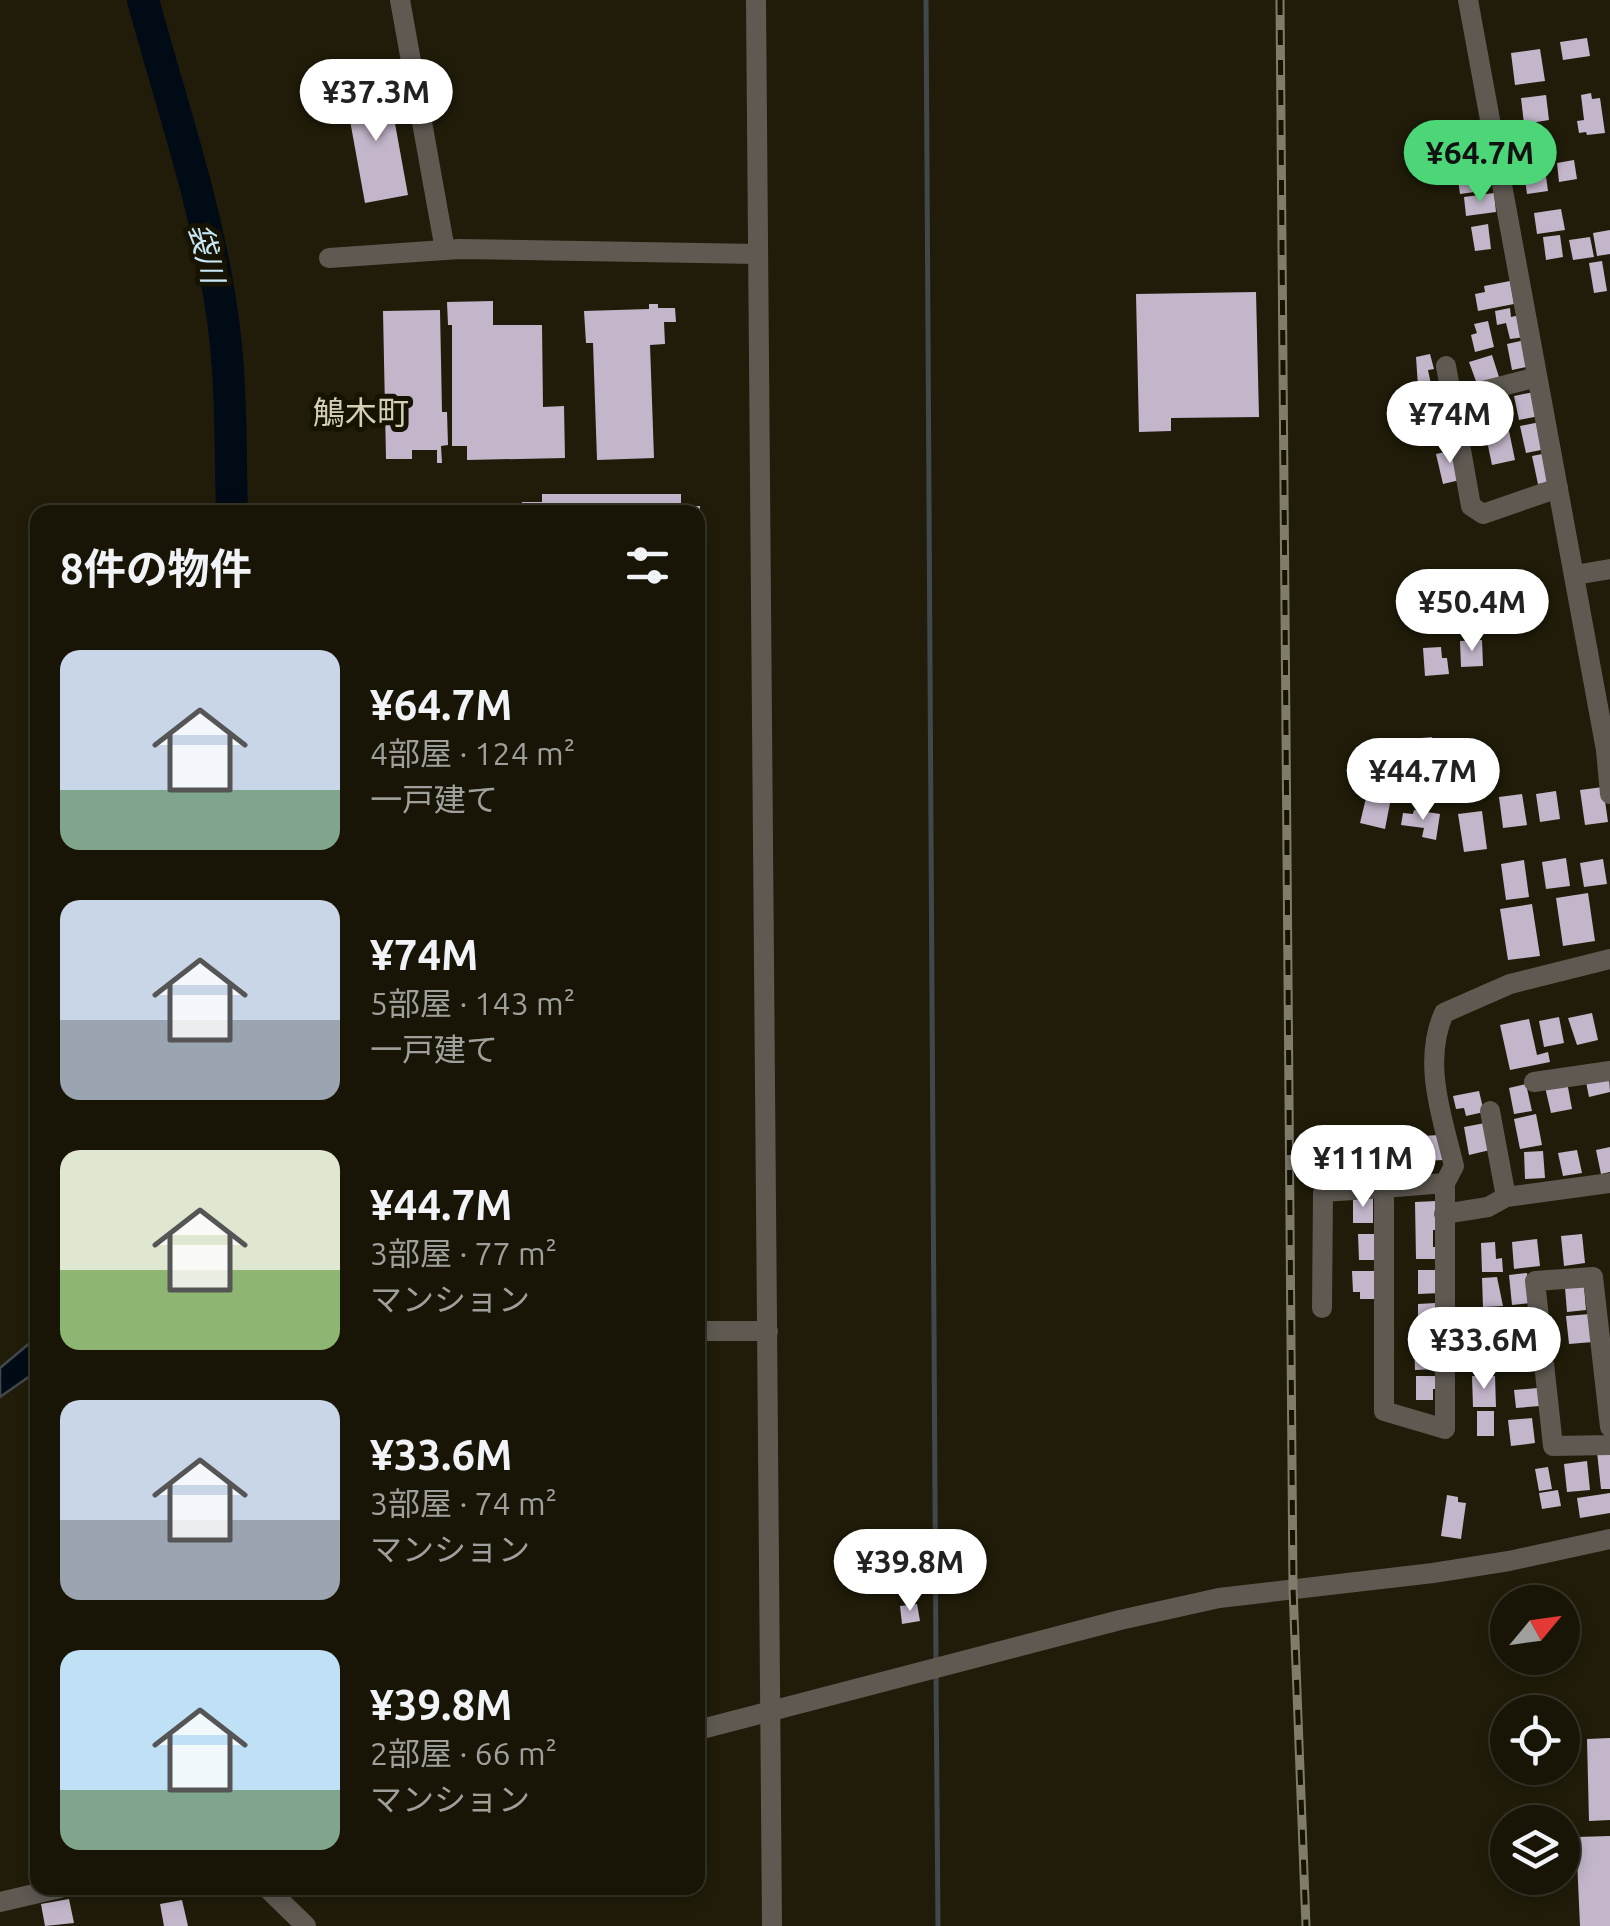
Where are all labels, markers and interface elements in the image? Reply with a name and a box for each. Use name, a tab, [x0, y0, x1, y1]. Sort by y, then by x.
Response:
pin: ¥37.3M	[295, 59, 457, 144]
text: ¥37.3M	[322, 73, 430, 109]
pin: ¥64.7M	[1399, 120, 1561, 205]
text: ¥64.7M	[1426, 134, 1534, 170]
water label: 袋川	[183, 220, 231, 289]
pin: ¥74M	[1391, 381, 1509, 466]
district label: 鵤木町	[313, 394, 409, 430]
text: ¥74M	[1409, 395, 1491, 431]
icon: filters	[620, 538, 675, 593]
text: 8件の物件	[60, 545, 252, 592]
pin: ¥50.4M	[1391, 569, 1553, 654]
text: ¥50.4M	[1418, 583, 1526, 619]
text: ¥64.7M	[370, 681, 512, 728]
icon: home	[140, 690, 260, 810]
text: 4部屋 · 124 m²	[370, 735, 575, 771]
pin: ¥44.7M	[1342, 738, 1504, 823]
text: ¥44.7M	[1369, 752, 1477, 788]
text: 一戸建て	[370, 781, 498, 817]
text: ¥74M	[370, 931, 478, 978]
icon: home	[140, 940, 260, 1060]
text: 5部屋 · 143 m²	[370, 985, 575, 1021]
text: 一戸建て	[370, 1031, 498, 1067]
pin: ¥111M	[1293, 1125, 1433, 1210]
text: ¥111M	[1313, 1139, 1413, 1175]
text: ¥44.7M	[370, 1181, 512, 1228]
icon: home	[140, 1190, 260, 1310]
text: 3部屋 · 77 m²	[370, 1235, 557, 1271]
text: マンション	[370, 1281, 530, 1317]
pin: ¥33.6M	[1403, 1307, 1565, 1392]
text: ¥33.6M	[1430, 1321, 1538, 1357]
text: ¥33.6M	[370, 1431, 512, 1478]
icon: home	[140, 1440, 260, 1560]
text: 3部屋 · 74 m²	[370, 1485, 557, 1521]
pin: ¥39.8M	[829, 1529, 991, 1614]
text: マンション	[370, 1531, 530, 1567]
text: ¥39.8M	[856, 1543, 964, 1579]
north arrow	[1490, 1585, 1580, 1675]
map controls	[1490, 1585, 1580, 1895]
text: ¥39.8M	[370, 1681, 512, 1728]
icon: home	[140, 1690, 260, 1810]
button: locate	[1490, 1695, 1580, 1785]
text: 2部屋 · 66 m²	[370, 1735, 557, 1771]
text: マンション	[370, 1781, 530, 1817]
button: layers	[1490, 1805, 1580, 1895]

